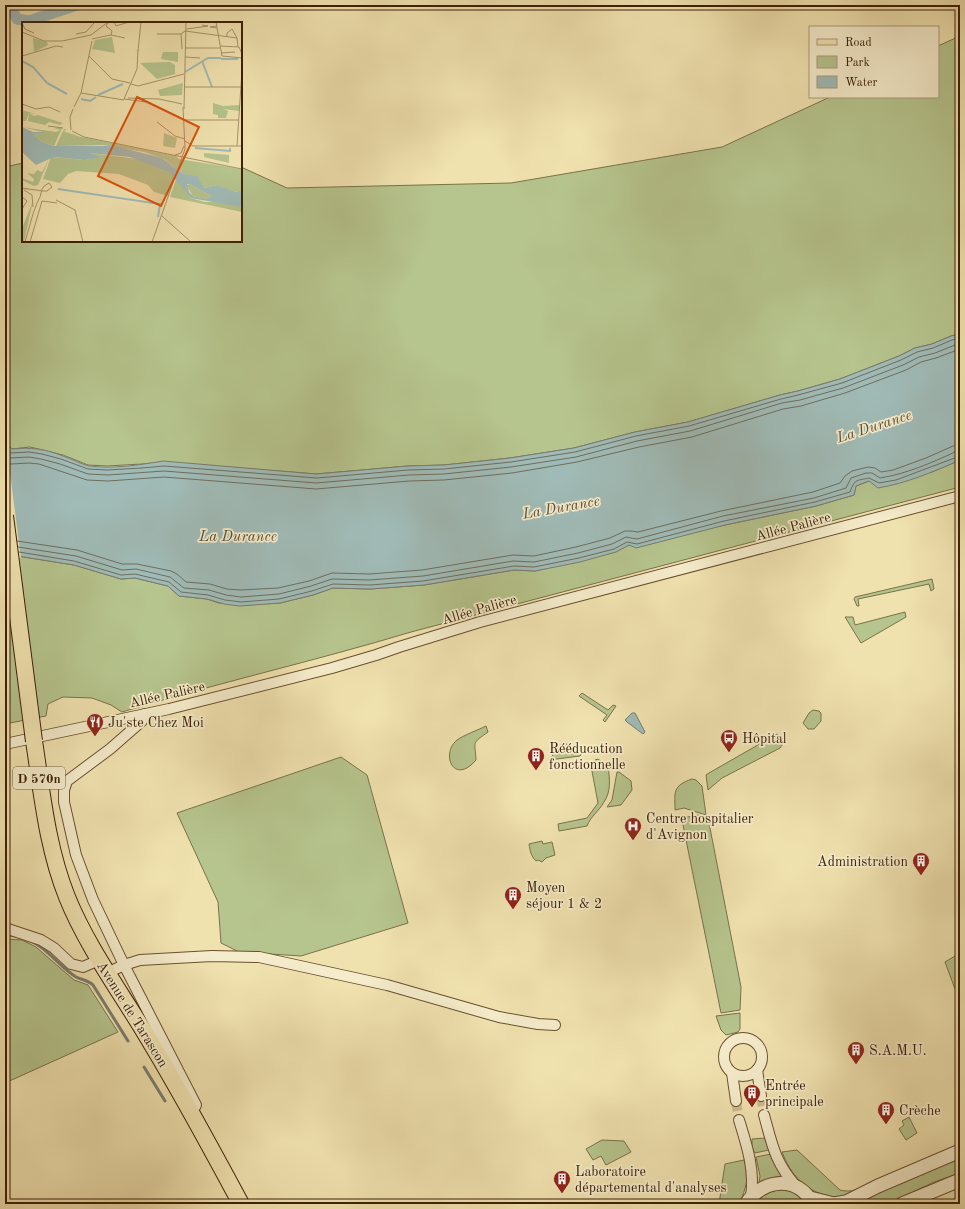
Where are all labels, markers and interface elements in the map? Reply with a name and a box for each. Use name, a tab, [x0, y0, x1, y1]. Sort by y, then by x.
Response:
inset map	[22, 22, 242, 242]
legend	[809, 26, 939, 98]
text: Road	[845, 37, 872, 49]
text: Park	[845, 57, 870, 69]
text: Water	[845, 77, 878, 89]
water label: La Durance	[834, 408, 914, 447]
water label: La Durance	[521, 494, 601, 523]
street label: Allée Palière	[754, 510, 832, 544]
water label: La Durance	[198, 530, 277, 545]
street label: Allée Palière	[440, 593, 518, 627]
street label: Allée Palière	[128, 679, 206, 710]
restaurant icon: Ju'ste Chez Moi	[85, 712, 105, 737]
place label: Ju'ste Chez Moi	[108, 716, 204, 730]
bus stop icon: Hôpital	[719, 728, 739, 753]
place label: Hôpital	[742, 732, 787, 746]
place label: Rééducation fonctionnelle	[549, 742, 625, 772]
building icon: Rééducation fonctionnelle	[526, 746, 546, 771]
road number: D 570n	[13, 767, 65, 789]
place label: Centre hospitalier d'Avignon	[646, 812, 754, 842]
hospital icon: Centre hospitalier d'Avignon	[623, 816, 643, 841]
building icon: Administration	[911, 851, 931, 876]
place label: Administration	[817, 855, 908, 869]
place label: Moyen séjour 1 & 2	[526, 881, 602, 911]
building icon: Moyen séjour 1 & 2	[503, 885, 523, 910]
street label: Avenue de Tarascon	[94, 959, 171, 1070]
building icon: S.A.M.U.	[846, 1040, 866, 1065]
place label: S.A.M.U.	[869, 1044, 927, 1058]
place label: Entrée principale	[765, 1079, 824, 1109]
building icon: Entrée principale	[742, 1083, 762, 1108]
building icon: Crèche	[876, 1100, 896, 1125]
place label: Crèche	[899, 1104, 941, 1118]
place label: Laboratoire départemental d'analyses	[575, 1165, 726, 1195]
building icon: Laboratoire départemental d'analyses	[552, 1169, 572, 1194]

